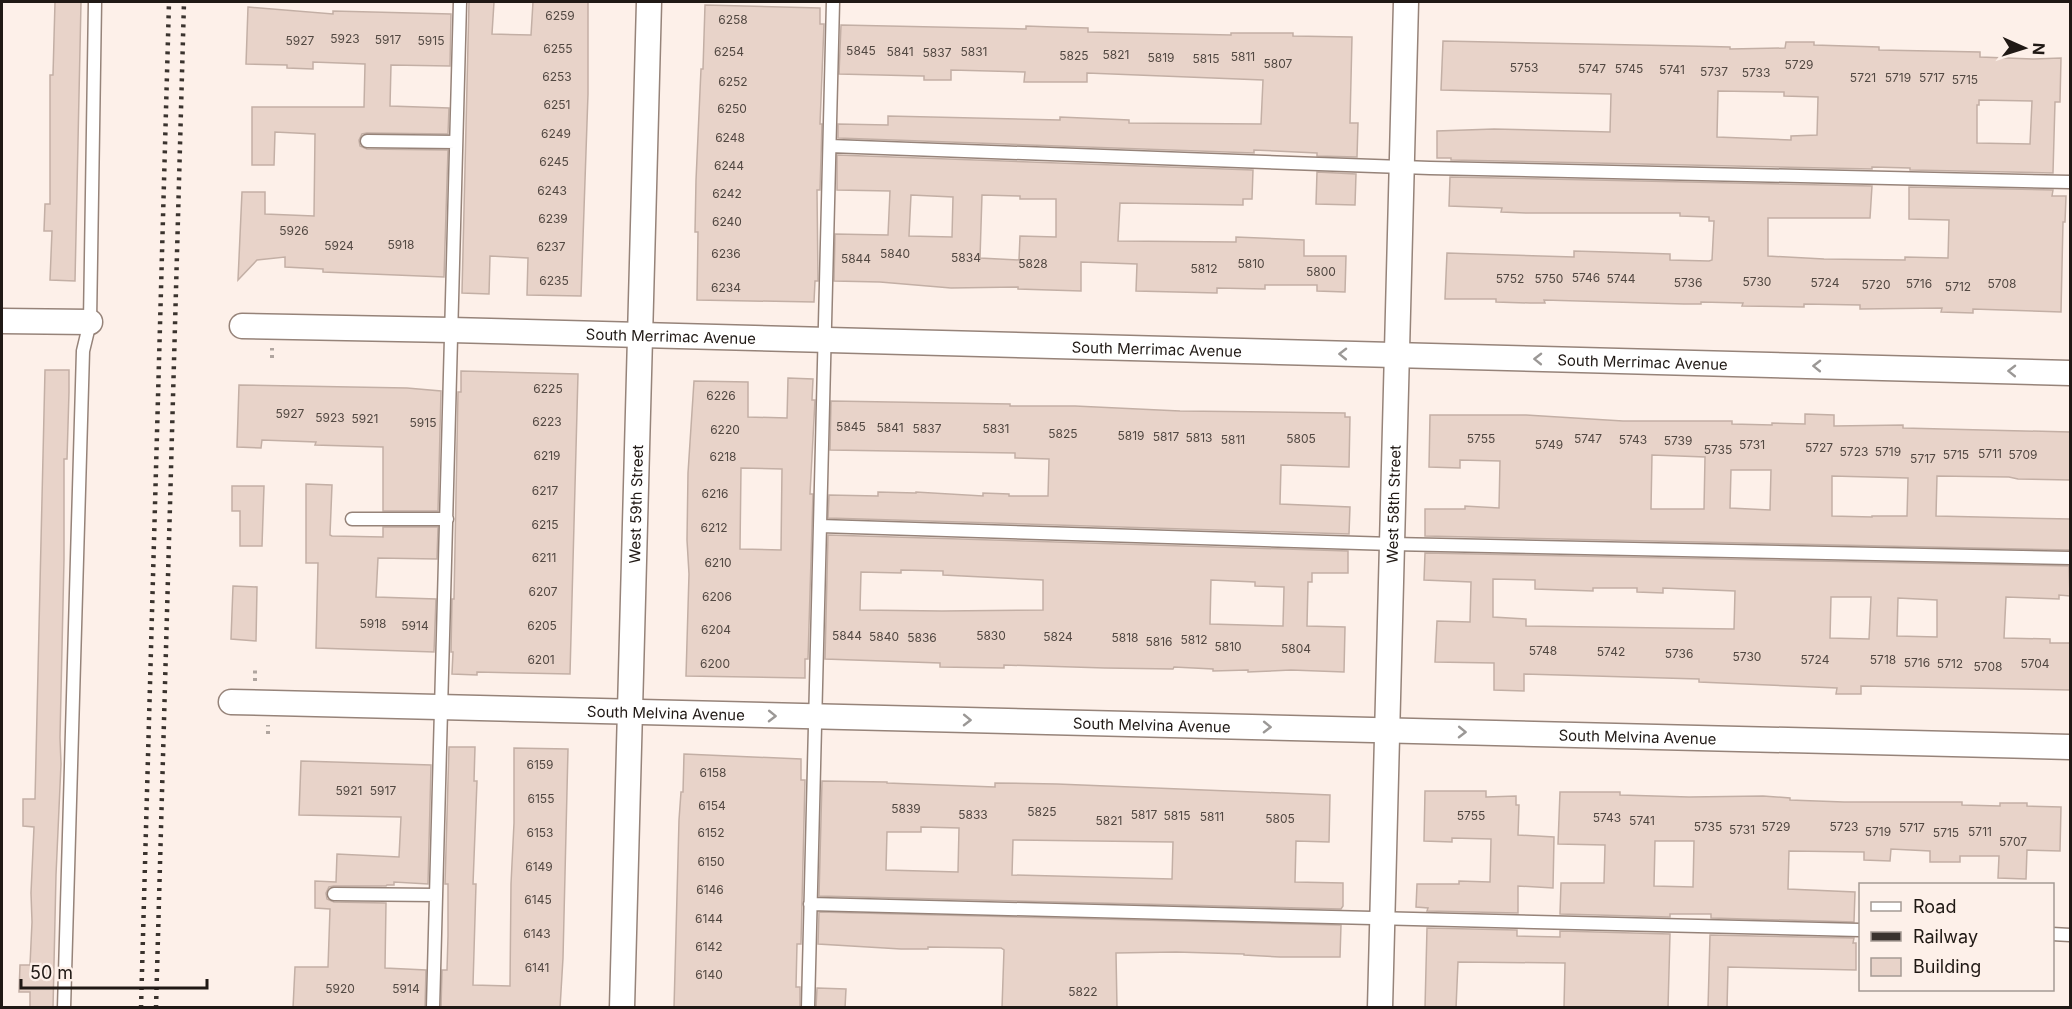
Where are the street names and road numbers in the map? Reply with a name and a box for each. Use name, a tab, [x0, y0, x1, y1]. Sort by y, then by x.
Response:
street label: South Merrimac Avenue	[585, 324, 756, 348]
street label: South Merrimac Avenue	[1071, 337, 1242, 361]
street label: South Merrimac Avenue	[1557, 350, 1728, 373]
street label: West 59th Street	[624, 444, 647, 564]
street label: West 58th Street	[1382, 445, 1404, 564]
street label: South Melvina Avenue	[587, 701, 745, 724]
street label: South Melvina Avenue	[1073, 713, 1231, 736]
street label: South Melvina Avenue	[1558, 725, 1717, 748]

